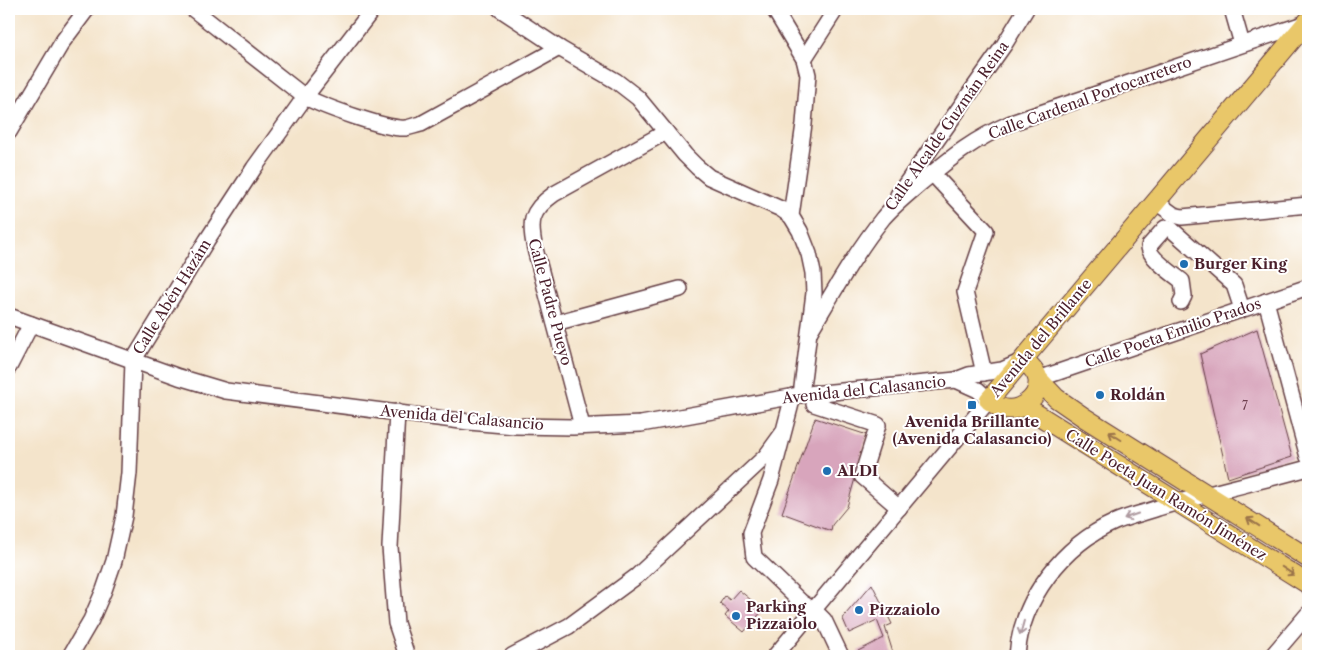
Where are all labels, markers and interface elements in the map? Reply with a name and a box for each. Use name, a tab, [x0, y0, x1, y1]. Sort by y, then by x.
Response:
street label: Calle Alcalde Guzmán Reina	[881, 37, 1013, 214]
street label: Calle Cardenal Portocarretero	[986, 52, 1194, 143]
street label: Calle Abén Hazám	[128, 236, 215, 358]
street label: Calle Padre Pueyo	[524, 236, 577, 367]
place label: Burger King	[1194, 254, 1287, 273]
marker: Burger King	[1178, 258, 1190, 270]
street label: Avenida del Brillante	[985, 275, 1096, 401]
street label: Calle Poeta Emilio Prados	[1082, 293, 1263, 372]
street label: Avenida del Calasancio	[780, 371, 947, 408]
place label: Roldán	[1110, 385, 1166, 404]
marker: Roldán	[1094, 389, 1106, 401]
house number: 7	[1242, 398, 1248, 413]
marker: Avenida Brillante (Avenida Calasancio)	[966, 399, 978, 411]
street label: Avenida del Calasancio	[378, 401, 545, 434]
place label: Avenida Brillante (Avenida Calasancio)	[892, 412, 1052, 448]
street label: Calle Poeta Juan Ramón Jiménez	[1062, 425, 1271, 565]
one-way arrow	[1108, 431, 1122, 441]
place label: ALDI	[836, 461, 878, 480]
marker: ALDI	[821, 465, 833, 477]
one-way arrow	[1123, 512, 1139, 522]
one-way arrow	[1246, 517, 1260, 527]
one-way arrow	[1280, 566, 1294, 576]
place label: Parking Pizzaiolo	[746, 597, 817, 633]
place label: Pizzaiolo	[869, 600, 940, 619]
marker: Pizzaiolo	[853, 604, 865, 616]
marker: Parking Pizzaiolo	[730, 610, 742, 622]
one-way arrow	[1017, 620, 1027, 636]

